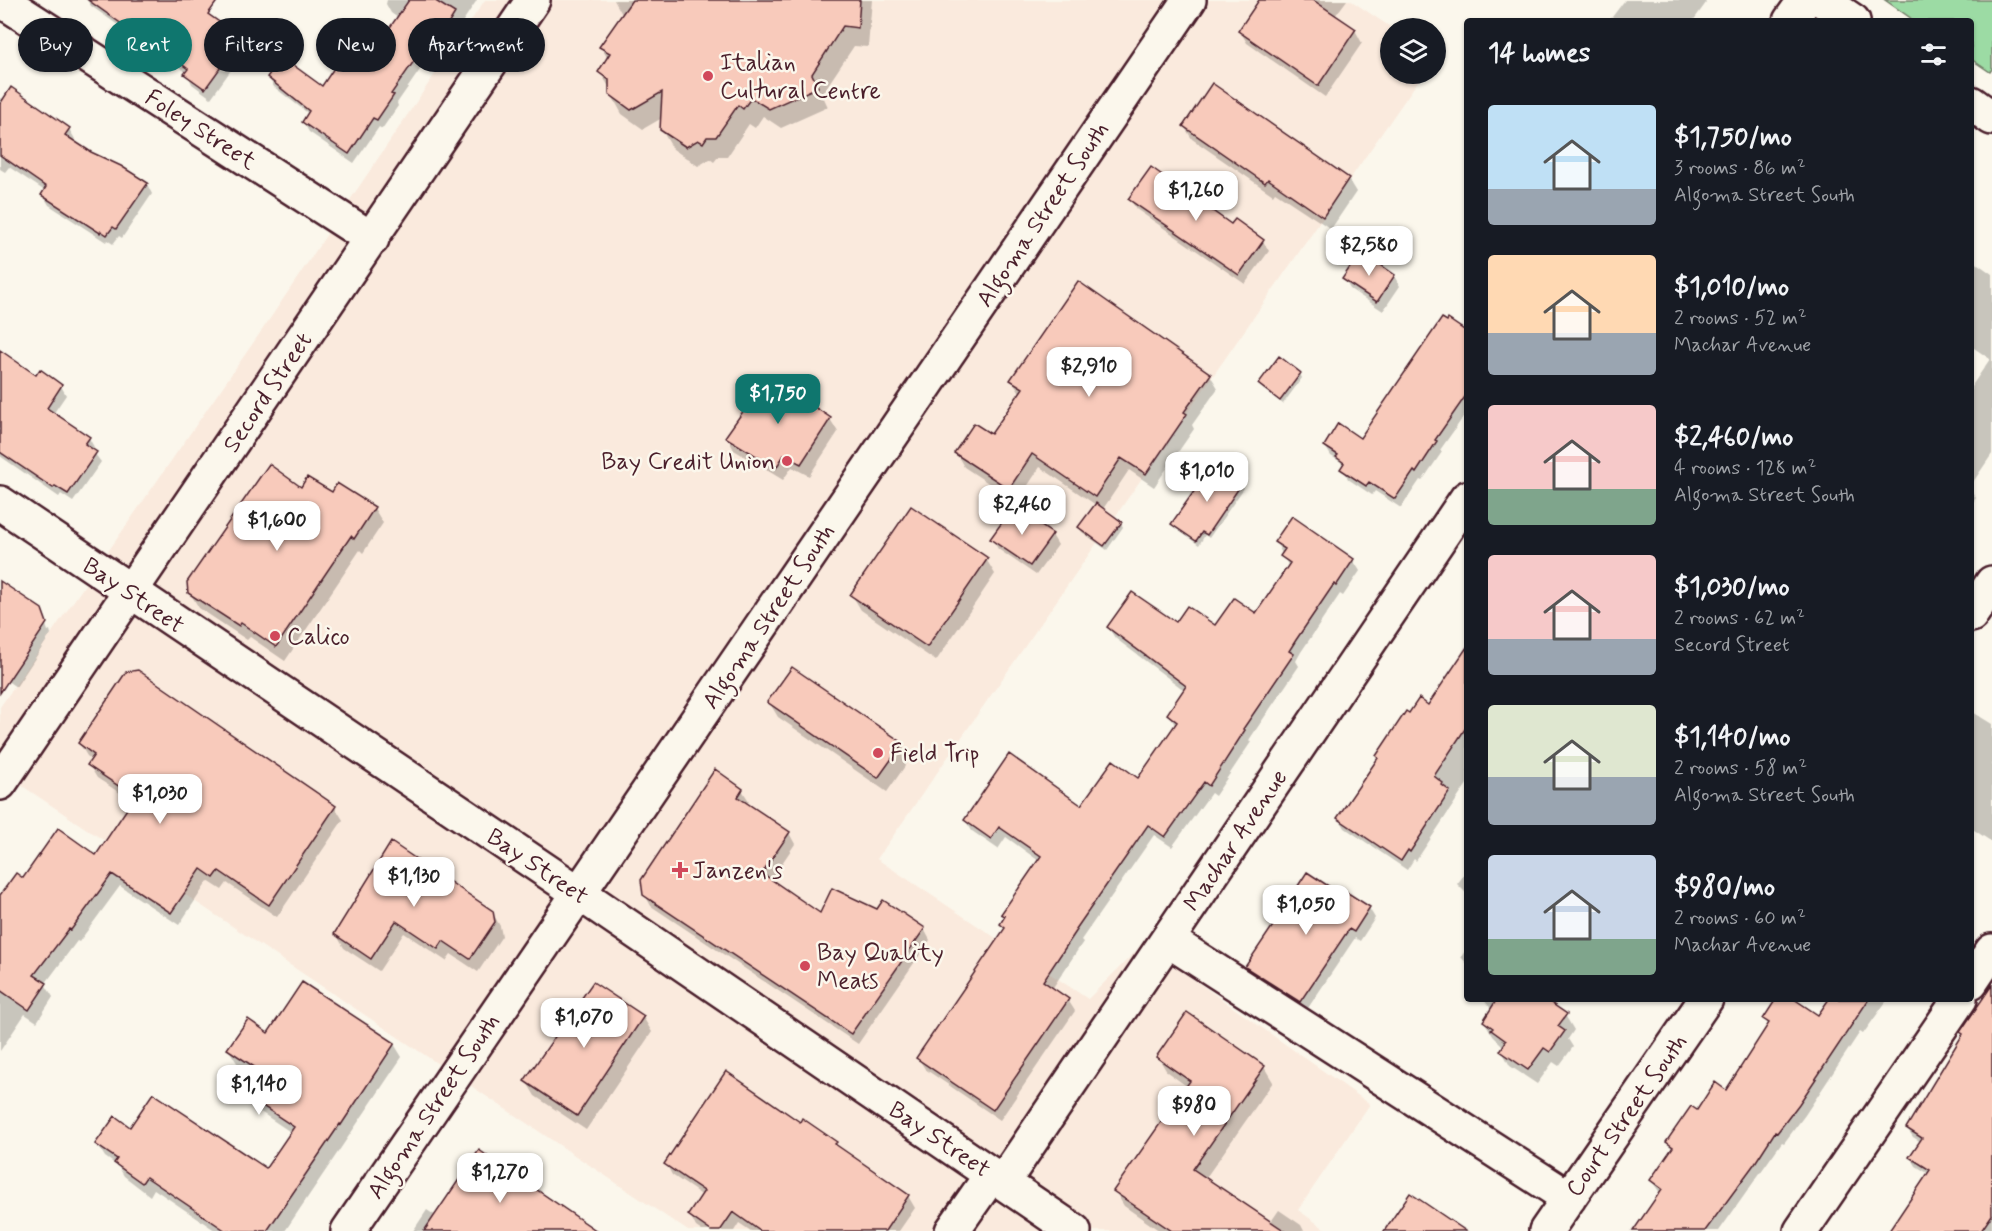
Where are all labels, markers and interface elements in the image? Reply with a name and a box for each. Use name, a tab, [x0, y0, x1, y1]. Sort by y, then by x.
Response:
chip: Buy	[18, 18, 93, 72]
chip: Rent	[105, 18, 192, 72]
chip: Filters	[204, 18, 304, 72]
chip: New	[316, 18, 396, 72]
chip: Apartment	[408, 18, 545, 72]
map controls	[1380, 18, 1446, 84]
button: layers	[1380, 18, 1446, 84]
text: 14 homes	[1488, 37, 1590, 71]
icon: filters	[1917, 38, 1950, 71]
place label: Italian Cultural Centre	[720, 48, 881, 107]
marker: Italian Cultural Centre	[701, 69, 715, 83]
street label: Foley Street	[139, 83, 262, 178]
street label: Algoma Street South	[970, 116, 1119, 315]
text: $1,750/mo	[1674, 121, 1792, 155]
icon: home	[1536, 129, 1608, 201]
text: 3 rooms · 86 m²	[1674, 155, 1806, 182]
pin: $1,260	[1147, 171, 1245, 222]
text: $1,260	[1168, 177, 1224, 204]
text: Algoma Street South	[1674, 182, 1855, 209]
pin: $2,580	[1320, 226, 1418, 277]
text: $2,580	[1340, 232, 1398, 259]
text: $1,010/mo	[1674, 271, 1789, 305]
icon: home	[1536, 279, 1608, 351]
text: 2 rooms · 52 m²	[1674, 305, 1807, 332]
street label: Secord Street	[217, 327, 320, 459]
text: Machar Avenue	[1674, 332, 1811, 359]
pin: $2,910	[1040, 347, 1138, 398]
text: $2,910	[1061, 353, 1117, 380]
pin: $1,750	[729, 374, 827, 425]
text: $1,750	[749, 380, 807, 407]
text: $2,460/mo	[1674, 421, 1793, 455]
icon: home	[1536, 429, 1608, 501]
place label: Bay Credit Union	[601, 447, 775, 478]
pin: $1,010	[1158, 452, 1256, 503]
marker: Bay Credit Union	[780, 454, 794, 468]
text: 4 rooms · 128 m²	[1674, 455, 1816, 482]
text: $1,010	[1179, 458, 1235, 485]
text: Algoma Street South	[1674, 482, 1855, 509]
pin: $2,460	[973, 485, 1071, 536]
text: $2,460	[993, 491, 1051, 518]
pin: $1,600	[228, 501, 326, 552]
text: $1,600	[247, 507, 307, 534]
street label: Algoma Street South	[696, 518, 845, 717]
street label: Bay Street	[76, 551, 190, 642]
text: $1,030/mo	[1674, 571, 1790, 605]
icon: home	[1536, 579, 1608, 651]
text: 2 rooms · 62 m²	[1674, 605, 1805, 632]
place label: Calico	[287, 622, 350, 653]
marker: Calico	[268, 629, 282, 643]
text: Secord Street	[1674, 632, 1790, 659]
text: $1,140/mo	[1674, 721, 1791, 755]
icon: home	[1536, 729, 1608, 801]
place label: Field Trip	[890, 739, 979, 770]
marker: Field Trip	[871, 746, 885, 760]
text: 2 rooms · 58 m²	[1674, 755, 1807, 782]
street label: Machar Avenue	[1177, 764, 1295, 918]
pin: $1,030	[111, 774, 209, 825]
text: $1,030	[132, 780, 188, 807]
text: Algoma Street South	[1674, 782, 1855, 809]
street label: Bay Street	[480, 822, 594, 913]
place label: Janzen's	[692, 856, 783, 887]
pin: $1,130	[365, 857, 463, 908]
text: $1,130	[388, 863, 440, 890]
marker: Janzen's	[673, 863, 687, 877]
text: $980/mo	[1674, 871, 1775, 905]
icon: home	[1536, 879, 1608, 951]
pin: $1,050	[1257, 885, 1355, 936]
text: $1,050	[1277, 891, 1335, 918]
text: 2 rooms · 60 m²	[1674, 905, 1806, 932]
text: Machar Avenue	[1674, 932, 1811, 959]
place label: Bay Quality Meats	[817, 938, 944, 997]
marker: Bay Quality Meats	[798, 959, 812, 973]
pin: $1,070	[535, 998, 633, 1049]
text: $1,070	[555, 1004, 613, 1031]
street label: Algoma Street South	[361, 1008, 510, 1207]
street label: Court Street South	[1559, 1028, 1695, 1203]
pin: $1,140	[210, 1065, 308, 1116]
text: $1,140	[231, 1071, 287, 1098]
pin: $980	[1158, 1086, 1230, 1137]
text: $980	[1172, 1092, 1216, 1119]
street label: Bay Street	[882, 1095, 996, 1186]
pin: $1,270	[451, 1153, 549, 1204]
text: $1,270	[471, 1159, 529, 1186]

